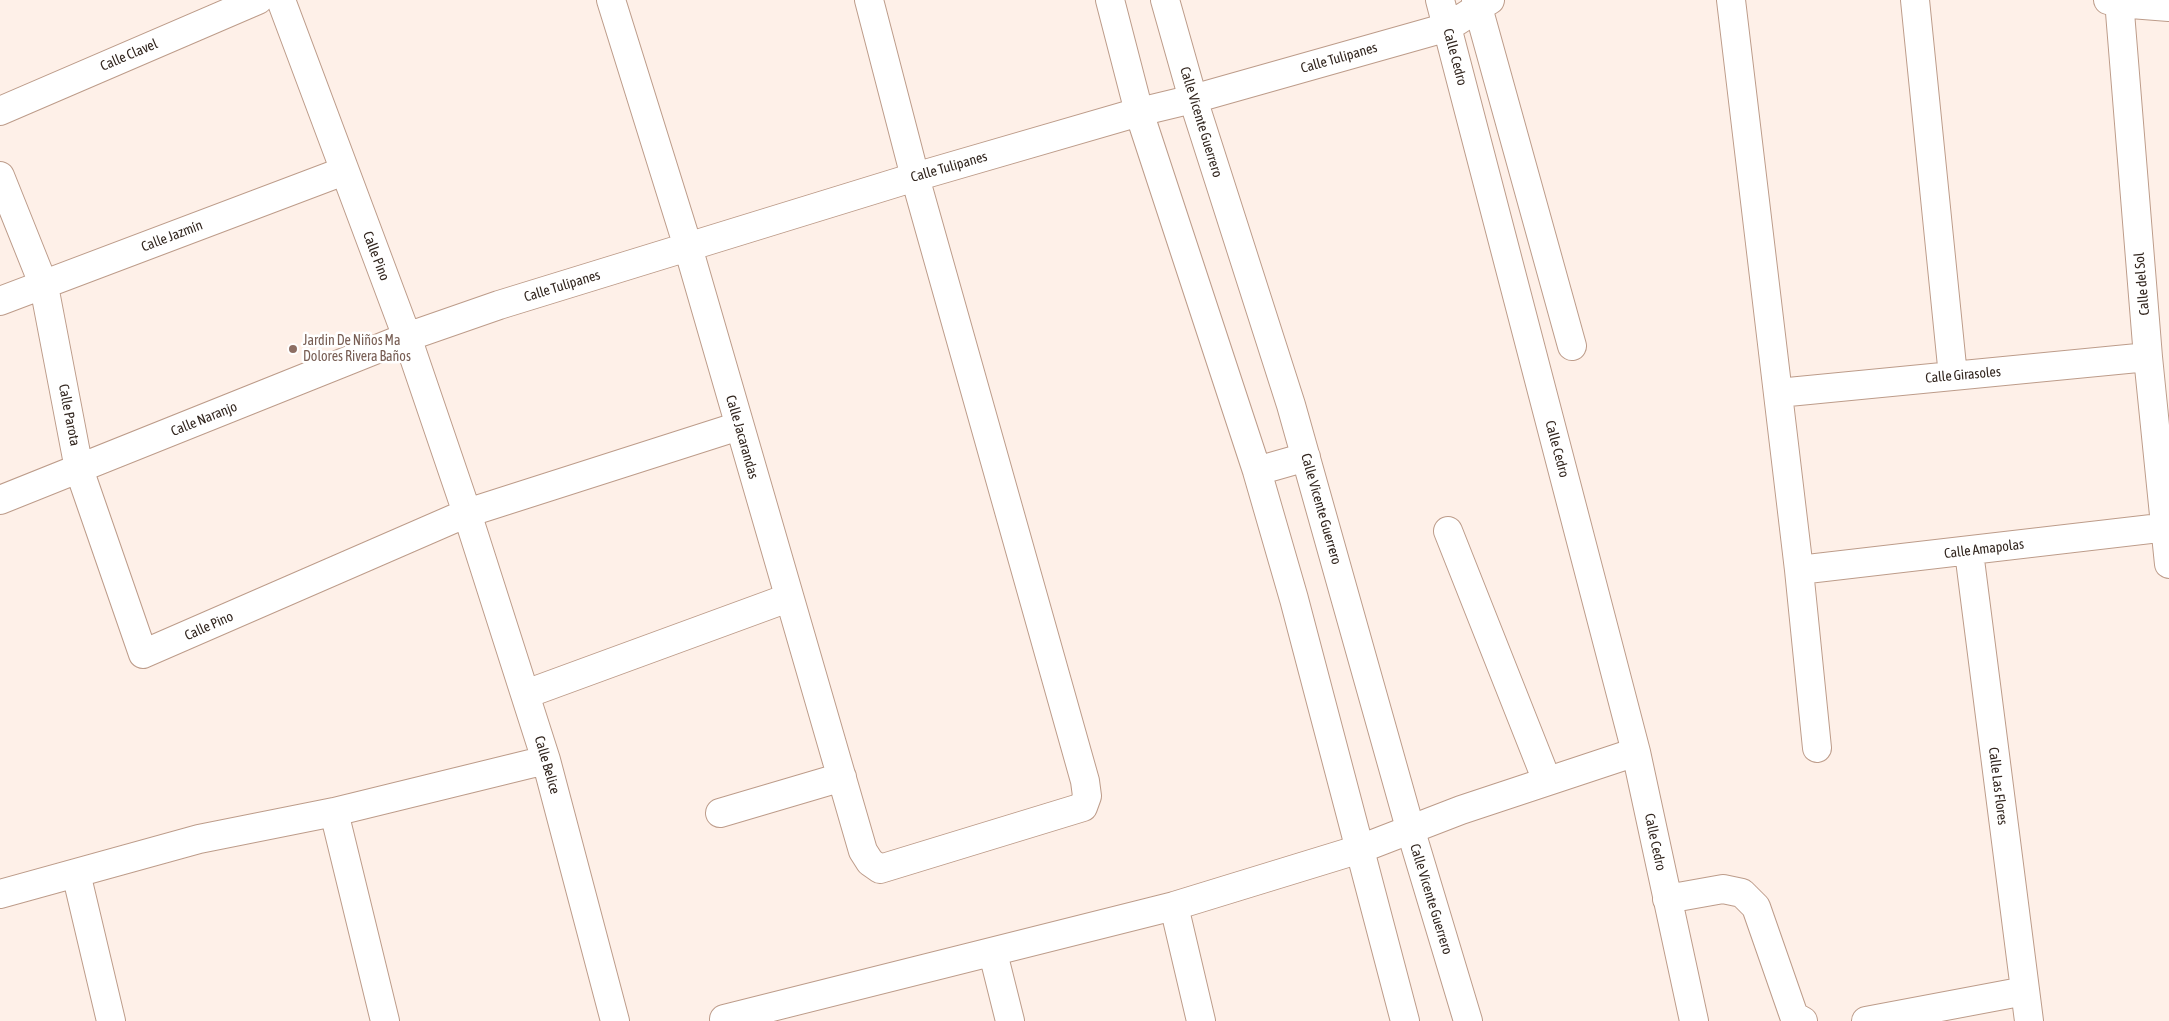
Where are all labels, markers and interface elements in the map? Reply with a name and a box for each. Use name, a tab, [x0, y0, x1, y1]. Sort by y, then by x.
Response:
street label: Calle Cedro	[1439, 27, 1471, 87]
street label: Calle Clavel	[98, 35, 160, 75]
street label: Calle Tulipanes	[1299, 39, 1379, 77]
street label: Calle Vicente Guerrero	[1176, 65, 1226, 179]
street label: Calle Tulipanes	[909, 148, 989, 186]
street label: Calle Jazmín	[139, 217, 205, 255]
street label: Calle Pino	[359, 229, 393, 283]
street label: Calle del Sol	[2131, 252, 2153, 316]
street label: Calle Tulipanes	[522, 266, 602, 306]
place label: Jardin De Niños Ma Dolores Rivera Baños	[303, 333, 411, 366]
marker: Jardin De Niños Ma Dolores Rivera Baños	[287, 343, 299, 355]
street label: Calle Girasoles	[1925, 363, 2001, 387]
street label: Calle Parota	[55, 383, 83, 447]
street label: Calle Jacarandas	[722, 393, 762, 481]
street label: Calle Naranjo	[168, 398, 240, 440]
street label: Calle Cedro	[1541, 419, 1573, 479]
street label: Calle Vicente Guerrero	[1297, 452, 1345, 566]
street label: Calle Amapolas	[1943, 536, 2025, 562]
street label: Calle Pino	[182, 608, 236, 644]
street label: Calle Belice	[531, 734, 563, 796]
street label: Calle Las Flores	[1985, 746, 2011, 826]
street label: Calle Cedro	[1641, 812, 1669, 872]
street label: Calle Vicente Guerrero	[1406, 842, 1456, 956]

